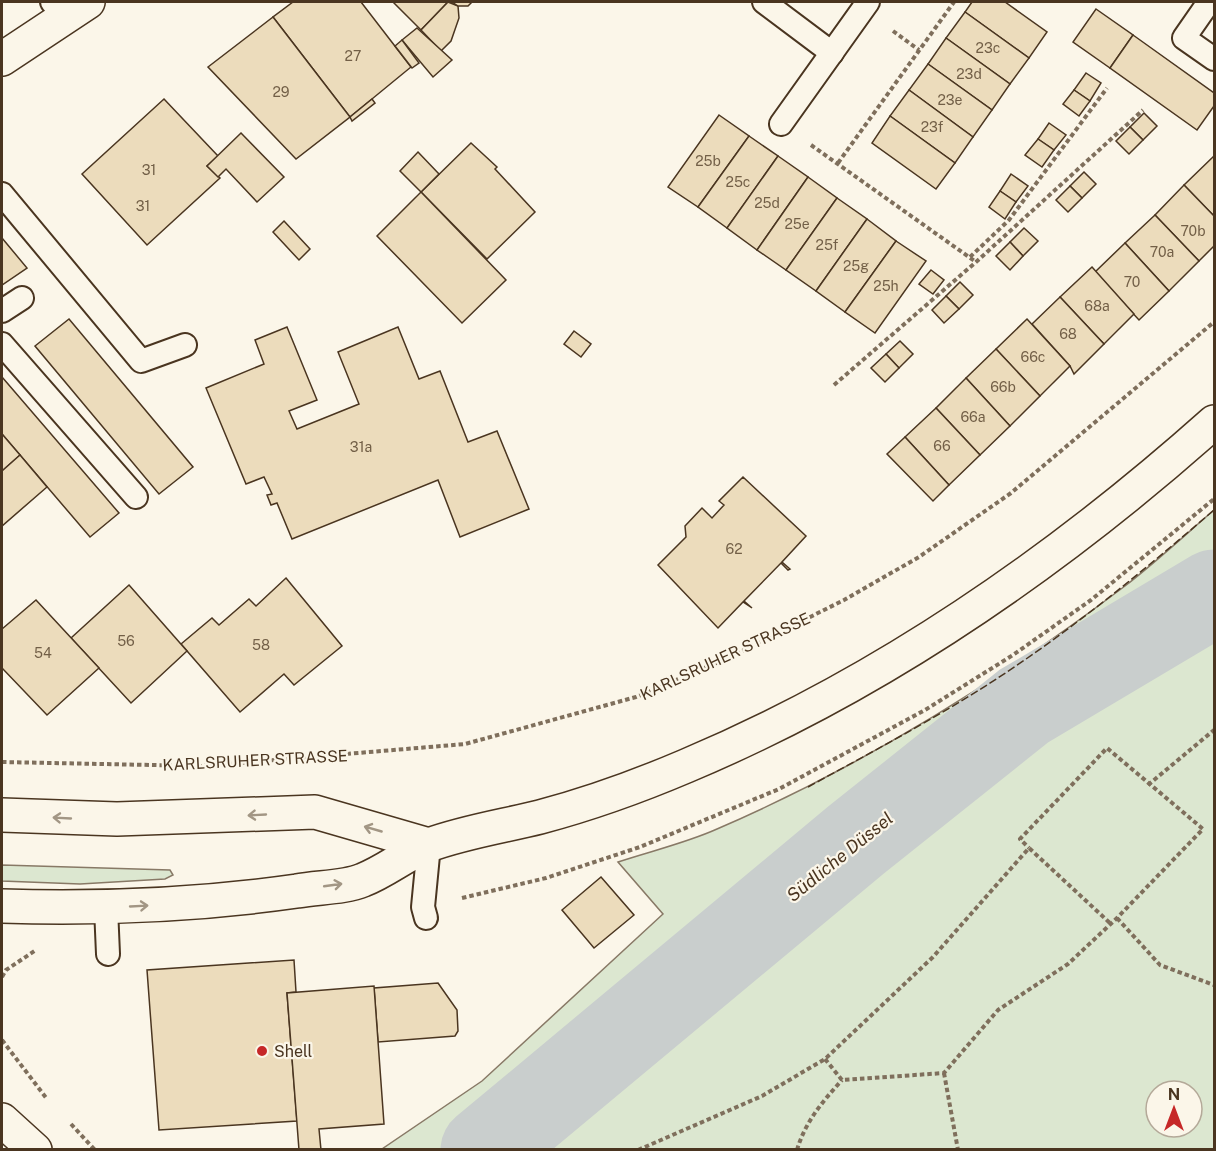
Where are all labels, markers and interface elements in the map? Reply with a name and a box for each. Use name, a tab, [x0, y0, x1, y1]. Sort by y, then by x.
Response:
house number: 23c	[976, 40, 1000, 56]
house number: 27	[345, 48, 361, 64]
house number: 23d	[956, 66, 982, 82]
house number: 29	[272, 84, 290, 100]
house number: 23e	[937, 92, 963, 108]
house number: 23f	[921, 119, 944, 135]
house number: 25b	[695, 153, 721, 169]
house number: 31	[142, 162, 156, 178]
house number: 25c	[726, 174, 750, 190]
house number: 25d	[754, 195, 780, 211]
house number: 31	[136, 198, 150, 214]
house number: 25e	[784, 216, 810, 232]
house number: 70b	[1180, 223, 1206, 239]
house number: 25f	[816, 237, 839, 253]
house number: 70a	[1150, 244, 1174, 260]
house number: 25g	[843, 258, 869, 274]
house number: 70	[1124, 274, 1140, 290]
house number: 25h	[873, 278, 899, 294]
house number: 68a	[1084, 298, 1110, 314]
house number: 68	[1059, 326, 1077, 342]
house number: 66c	[1021, 349, 1045, 365]
house number: 66b	[990, 379, 1016, 395]
house number: 66a	[960, 409, 986, 425]
house number: 66	[933, 438, 951, 454]
house number: 31a	[350, 439, 372, 455]
house number: 62	[725, 541, 743, 557]
street label: KARLSRUHER STRASSE	[637, 609, 813, 704]
house number: 56	[117, 633, 135, 649]
house number: 58	[252, 637, 270, 653]
house number: 54	[34, 645, 52, 661]
street label: KARLSRUHER STRASSE	[162, 746, 348, 775]
water label: Südliche Düssel	[782, 807, 897, 906]
one-way arrow	[247, 810, 267, 821]
one-way arrow	[52, 812, 72, 823]
one-way arrow	[364, 823, 383, 834]
one-way arrow	[323, 880, 342, 891]
one-way arrow	[129, 900, 149, 911]
place label: Shell	[274, 1042, 313, 1061]
marker: Shell	[255, 1044, 269, 1058]
north arrow	[1144, 1079, 1204, 1139]
text: N	[1168, 1085, 1180, 1104]

